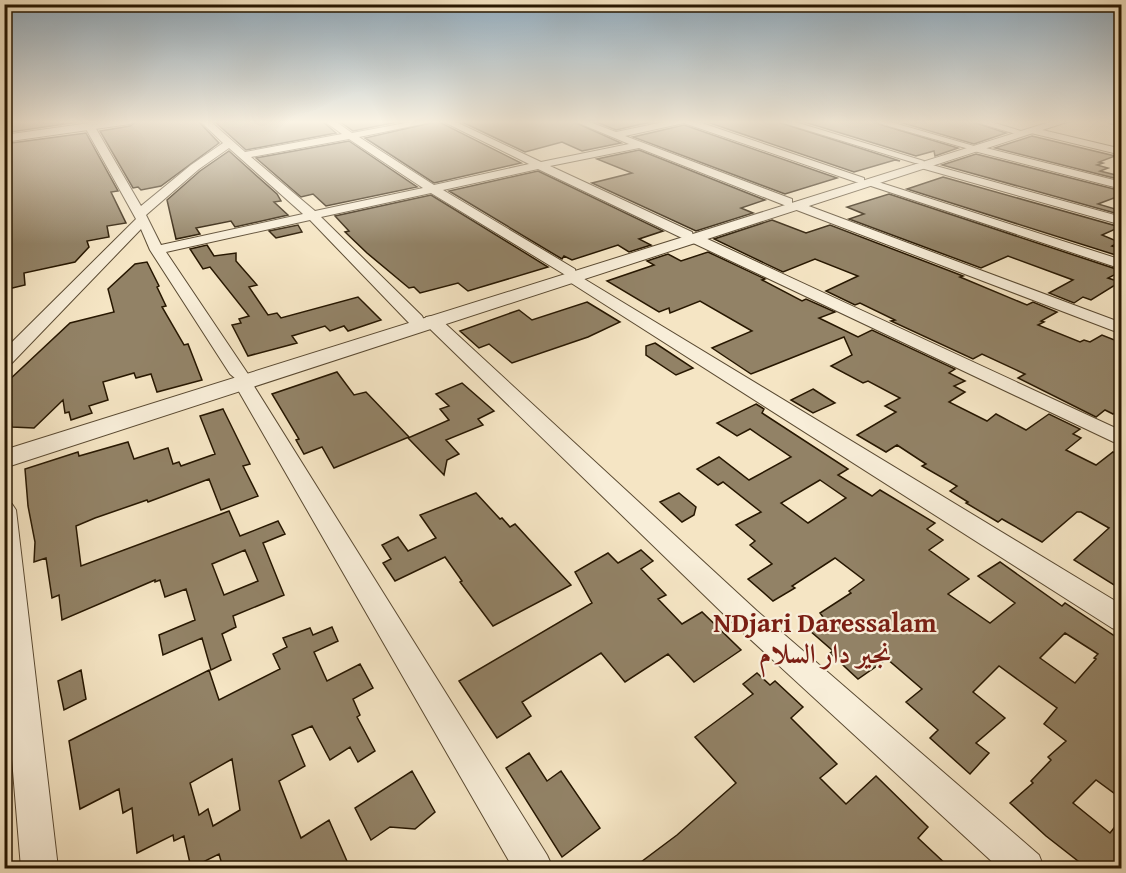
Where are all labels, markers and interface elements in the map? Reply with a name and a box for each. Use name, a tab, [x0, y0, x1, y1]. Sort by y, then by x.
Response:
district label: NDjari Daressalam نجير دار السلام	[713, 602, 937, 678]

